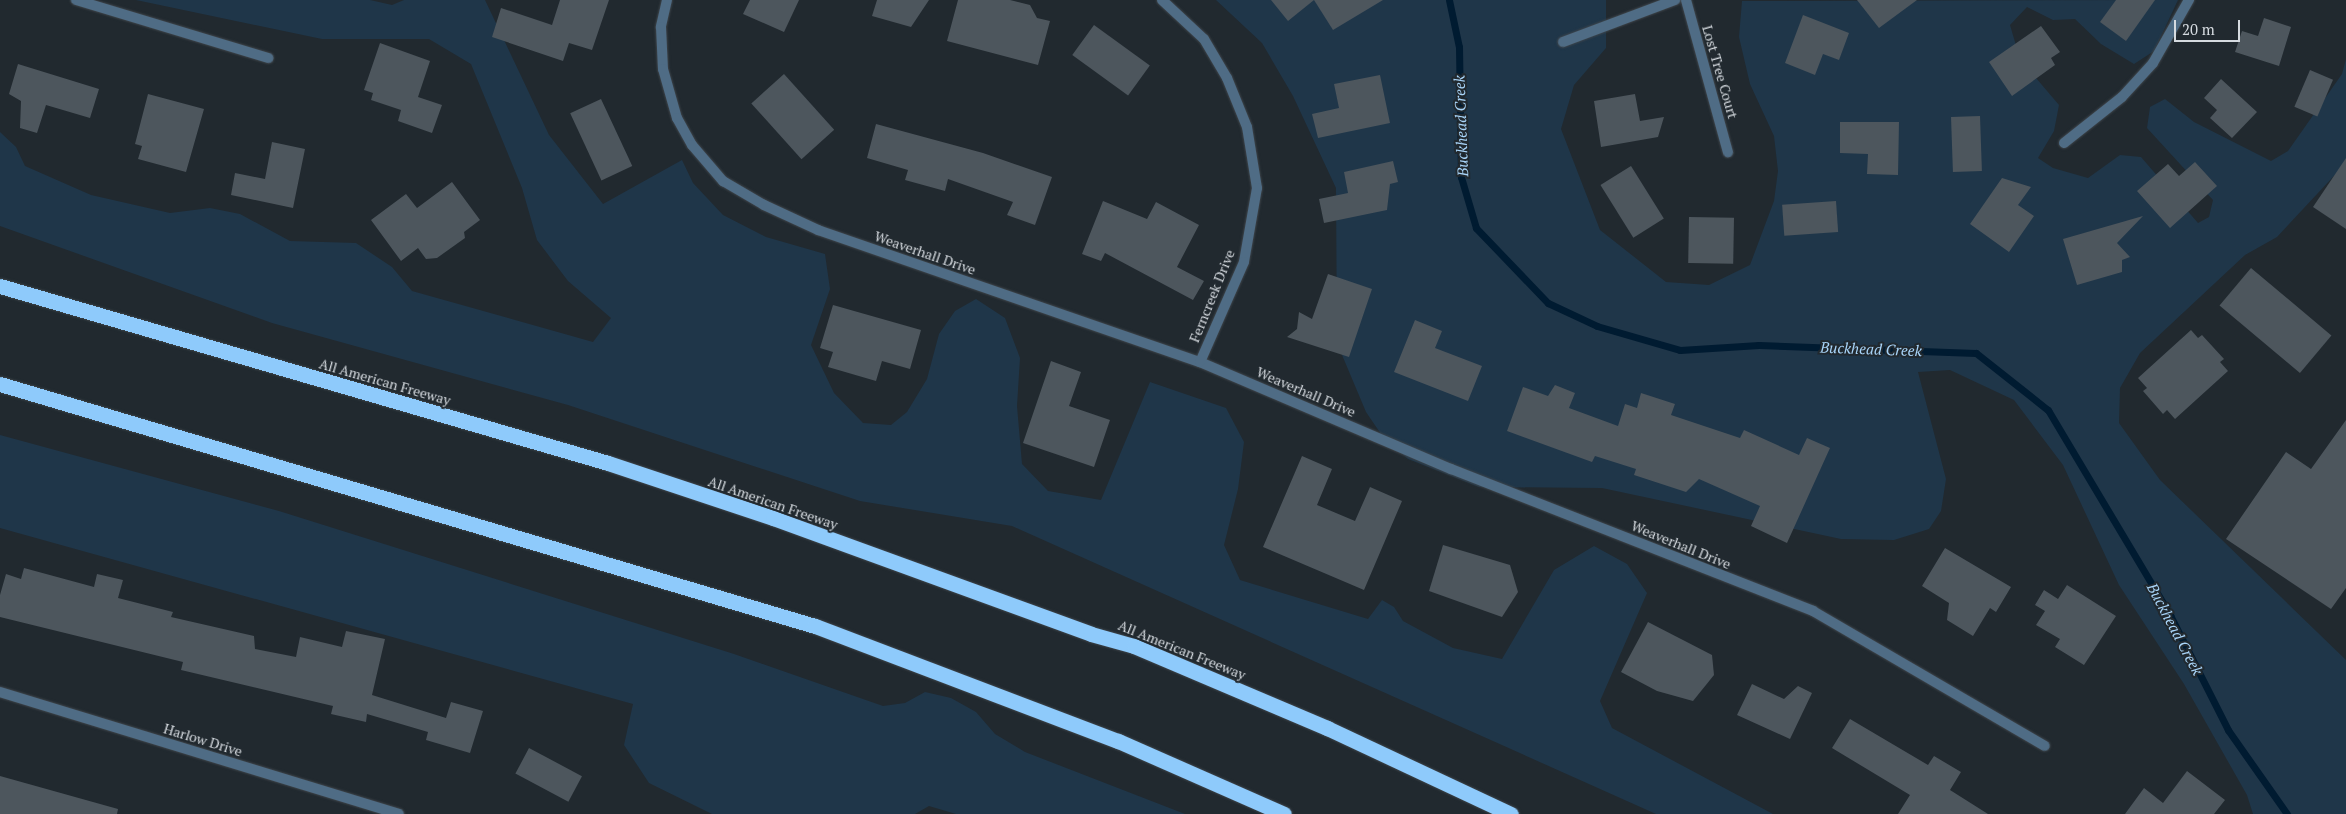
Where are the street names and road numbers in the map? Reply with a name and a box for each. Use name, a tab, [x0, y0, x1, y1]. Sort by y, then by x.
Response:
street label: Lost Tree Court	[1699, 23, 1741, 121]
street label: Weaverhall Drive	[872, 228, 978, 278]
street label: Ferncreek Drive	[1186, 247, 1238, 345]
street label: All American Freeway	[317, 355, 453, 409]
street label: Weaverhall Drive	[1254, 364, 1358, 420]
street label: All American Freeway	[706, 473, 840, 533]
street label: Weaverhall Drive	[1629, 517, 1733, 573]
street label: All American Freeway	[1116, 617, 1248, 683]
street label: Harlow Drive	[162, 720, 244, 760]

